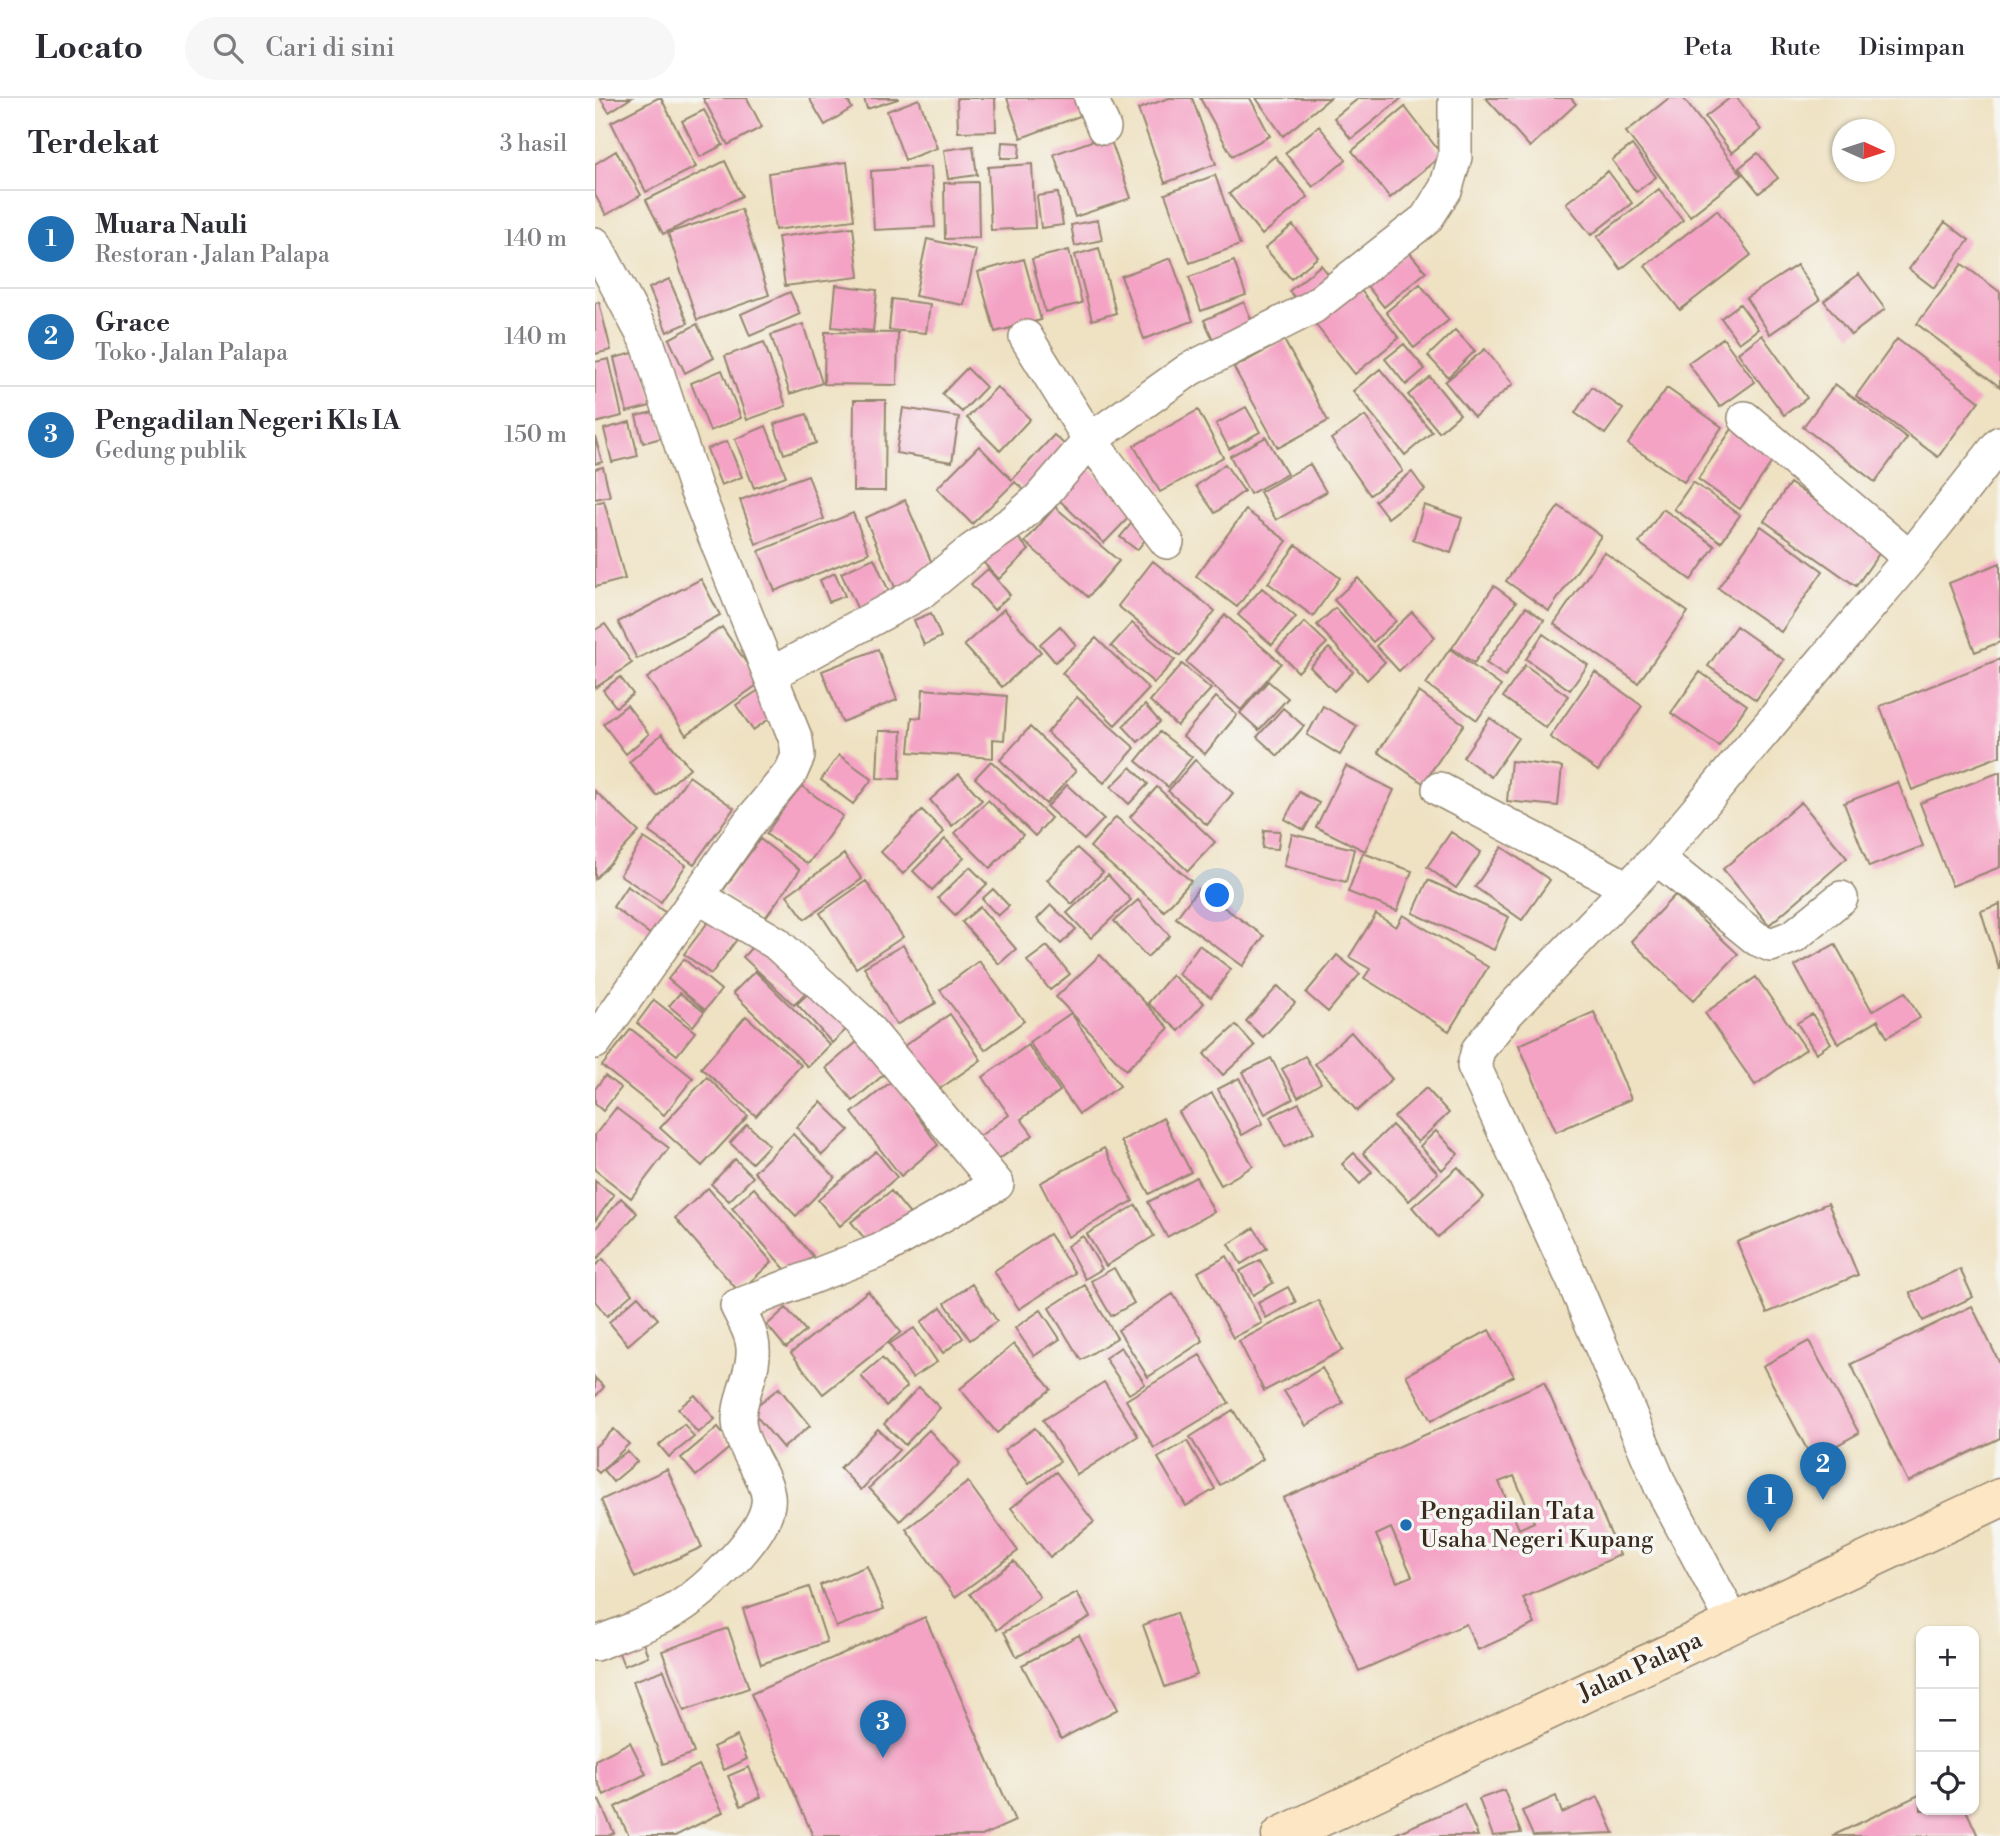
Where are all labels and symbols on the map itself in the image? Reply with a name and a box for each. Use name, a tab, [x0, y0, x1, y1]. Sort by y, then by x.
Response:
north arrow	[1832, 119, 1895, 182]
your location	[1200, 878, 1234, 912]
pin: 2	[1800, 1442, 1846, 1500]
pin: 1	[1747, 1474, 1793, 1532]
place label: Pengadilan Tata Usaha Negeri Kupang	[1420, 1497, 1654, 1555]
marker: Pengadilan Tata Usaha Negeri Kupang	[1398, 1517, 1414, 1533]
street label: Jalan Palapa	[1573, 1625, 1708, 1709]
pin: 3	[860, 1700, 906, 1758]

